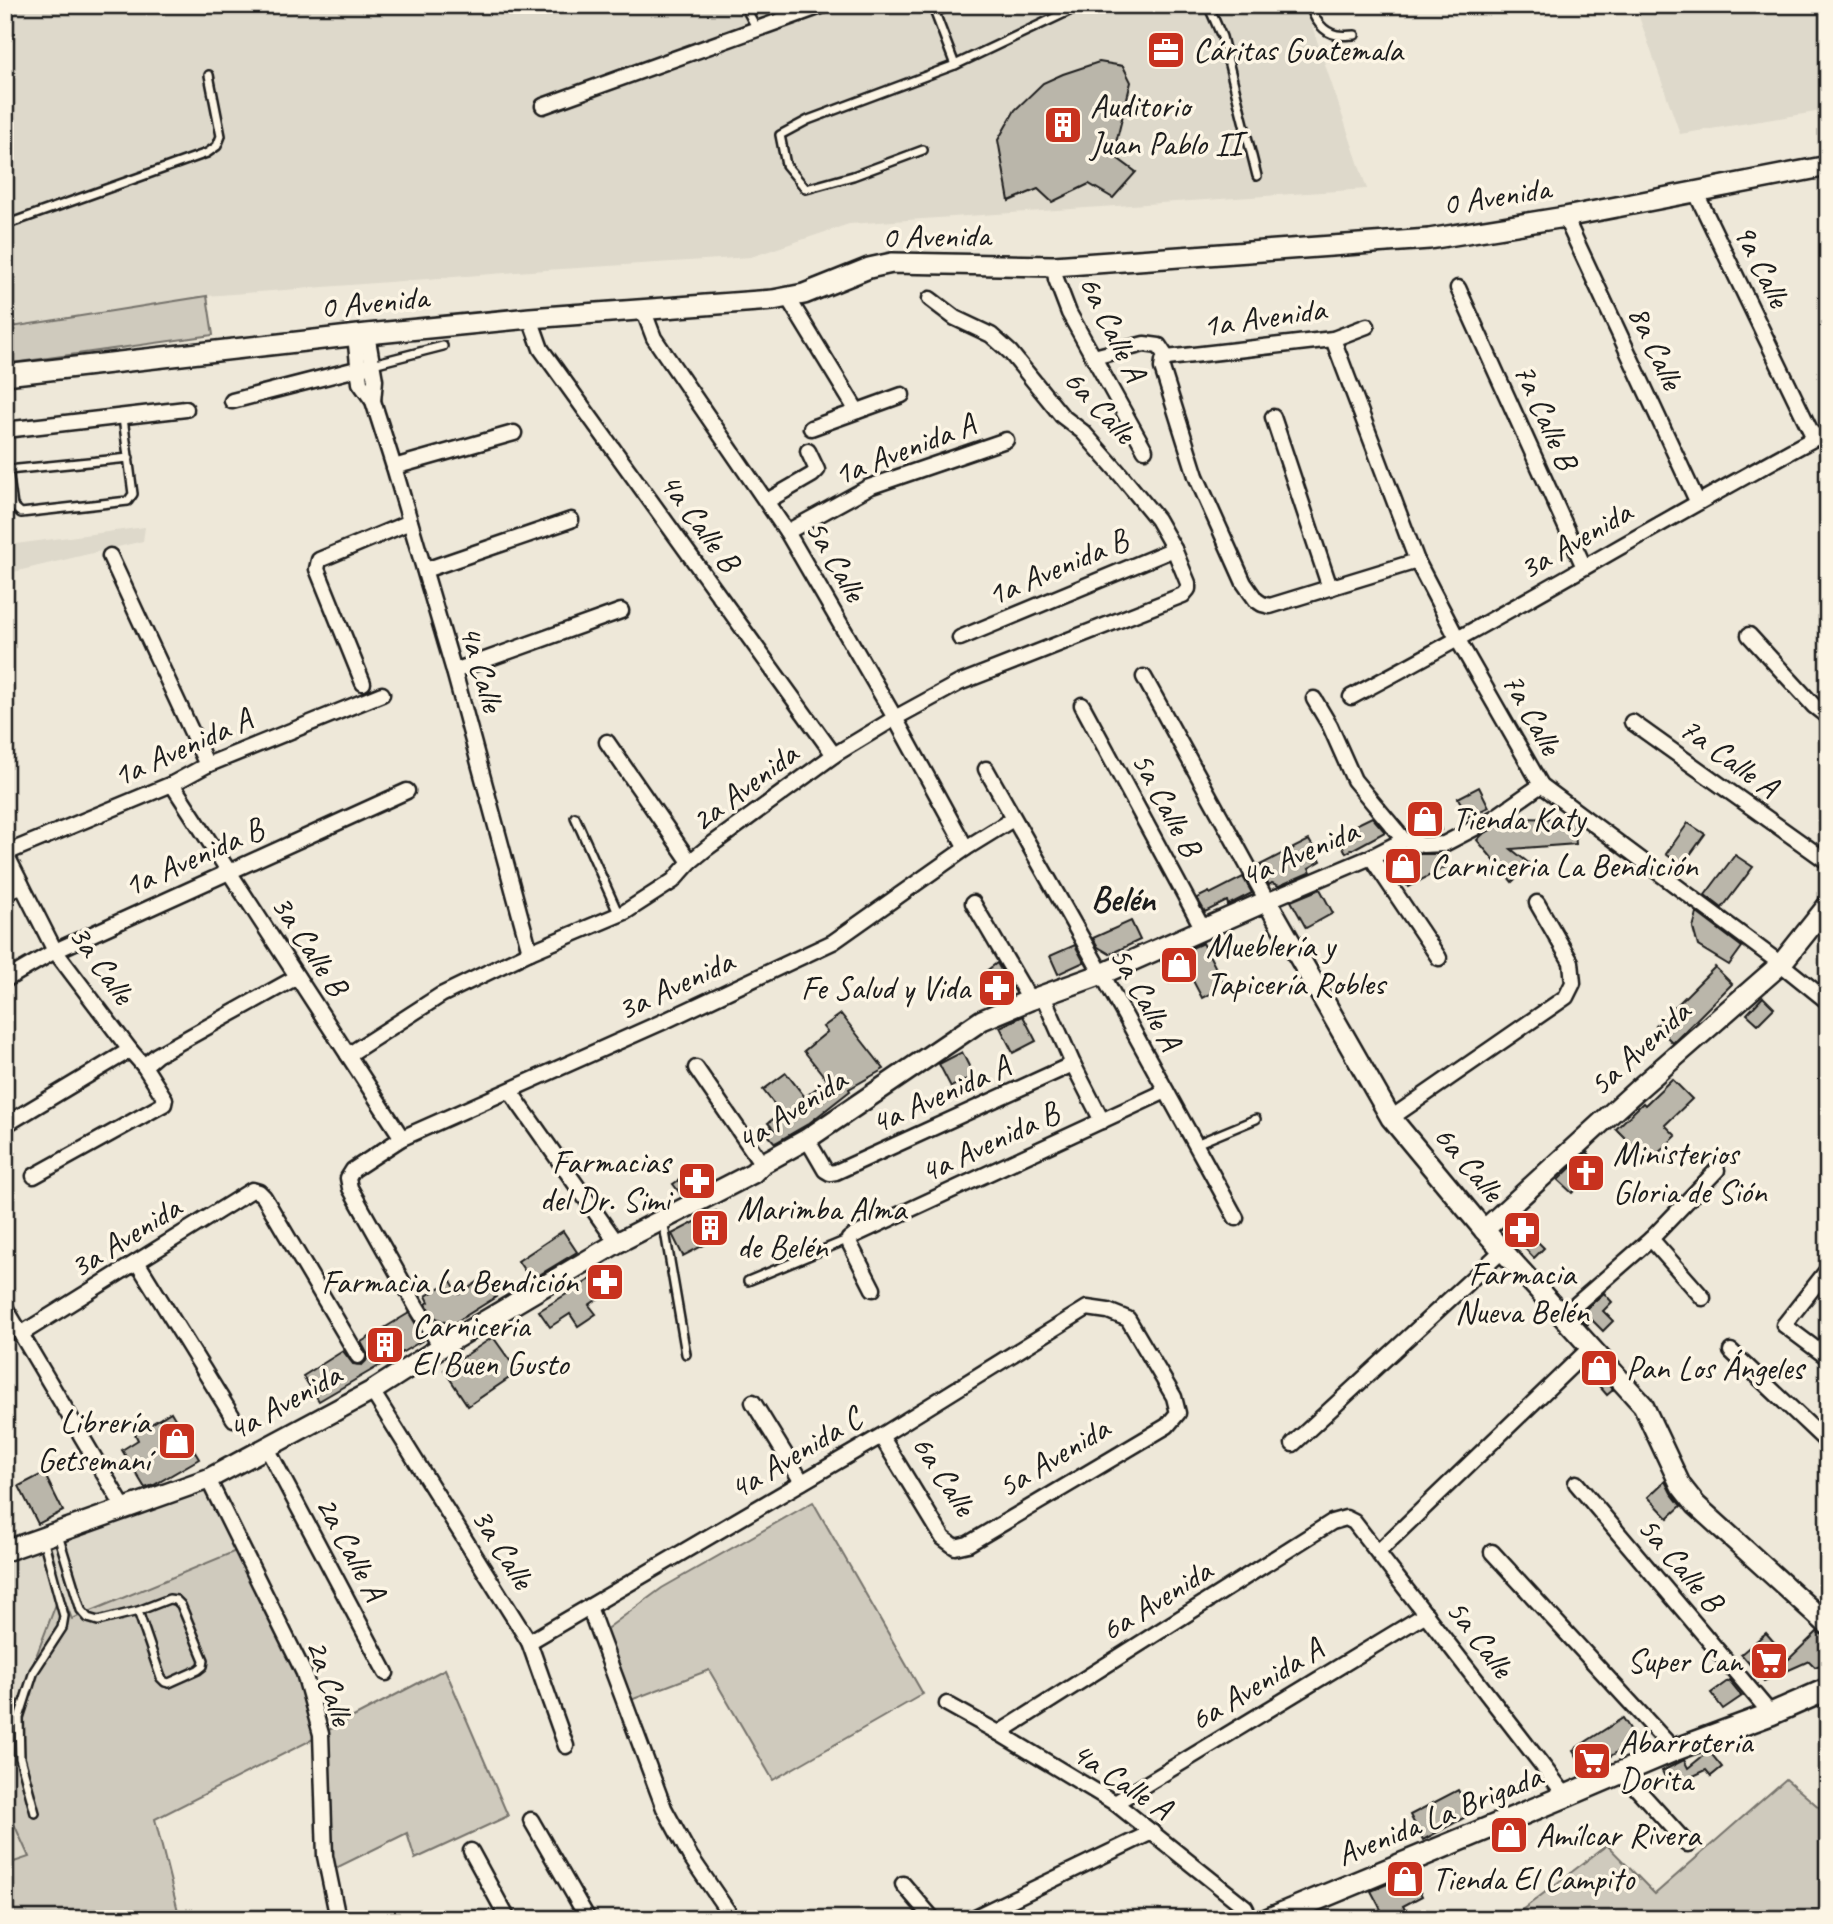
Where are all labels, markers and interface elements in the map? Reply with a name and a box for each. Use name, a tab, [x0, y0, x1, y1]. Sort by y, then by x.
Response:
office icon: Cáritas Guatemala	[1145, 29, 1187, 71]
place label: Cáritas Guatemala	[1193, 29, 1405, 71]
place label: Auditorio Juan Pablo II	[1088, 85, 1249, 165]
building icon: Auditorio Juan Pablo II	[1042, 104, 1084, 146]
street label: 0 Avenida	[1439, 166, 1555, 225]
street label: 0 Avenida	[881, 214, 993, 258]
street label: 9a Calle	[1724, 216, 1801, 316]
street label: 6a Calle A	[1069, 268, 1157, 389]
street label: 0 Avenida	[318, 275, 433, 329]
street label: 1a Avenida	[1200, 287, 1331, 346]
street label: 8a Calle	[1618, 298, 1695, 398]
street label: 7a Calle B	[1504, 356, 1589, 478]
street label: 6a Calle	[1055, 360, 1147, 454]
street label: 1a Avenida A	[827, 402, 982, 495]
street label: 4a Calle B	[650, 464, 751, 582]
street label: 3a Avenida	[1511, 490, 1641, 589]
street label: 5a Calle	[796, 511, 877, 611]
street label: 1a Avenida B	[980, 518, 1135, 615]
street label: 4a Calle	[450, 620, 515, 718]
street label: 7a Calle	[1492, 664, 1573, 764]
street label: 1a Avenida A	[106, 697, 260, 796]
street label: 7a Calle A	[1671, 707, 1788, 808]
street label: 2a Avenida	[682, 731, 808, 841]
street label: 5a Calle B	[1122, 744, 1213, 866]
shop icon: Tienda Katy	[1404, 798, 1446, 840]
place label: Tienda Katy	[1452, 798, 1588, 840]
street label: 1a Avenida B	[116, 807, 271, 906]
street label: 4a Avenida	[1234, 808, 1367, 897]
shop icon: Carniceria La Bendición	[1382, 845, 1424, 887]
place label: Carniceria La Bendición	[1430, 845, 1699, 887]
district label: Belén	[1091, 877, 1156, 922]
street label: 3a Calle B	[262, 886, 359, 1006]
street label: 3a Calle	[60, 916, 146, 1014]
place label: Mueblería y Tapicería Robles	[1206, 925, 1388, 1005]
street label: 3a Avenida	[610, 939, 742, 1030]
street label: 5a Calle A	[1100, 939, 1192, 1059]
shop icon: Mueblería y Tapicería Robles	[1158, 944, 1200, 986]
place label: Fe Salud y Vida	[801, 967, 972, 1009]
pharmacy icon: Fe Salud y Vida	[976, 967, 1018, 1009]
street label: 5a Avenida	[1579, 989, 1701, 1105]
street label: 4a Avenida A	[864, 1044, 1018, 1143]
street label: 4a Avenida	[728, 1057, 856, 1161]
street label: 4a Avenida B	[913, 1091, 1067, 1192]
street label: 6a Calle	[1425, 1116, 1515, 1212]
place label: Ministerios Gloria de Sión	[1613, 1133, 1768, 1213]
place label: Farmacias del Dr. Simi	[540, 1141, 674, 1221]
church icon: Ministerios Gloria de Sión	[1565, 1152, 1607, 1194]
pharmacy icon: Farmacias del Dr. Simi	[676, 1160, 718, 1202]
street label: 3a Avenida	[61, 1185, 191, 1288]
place label: Marimba Alma de Belén	[737, 1188, 909, 1268]
building icon: Marimba Alma de Belén	[689, 1207, 731, 1249]
pharmacy icon: Farmacia Nueva Belén	[1501, 1209, 1543, 1251]
place label: Farmacia Nueva Belén	[1455, 1253, 1590, 1333]
place label: Farmacia La Bendición	[322, 1261, 579, 1303]
pharmacy icon: Farmacia La Bendición	[584, 1261, 626, 1303]
place label: Carniceria El Buen Gusto	[412, 1305, 571, 1385]
building icon: Carniceria El Buen Gusto	[364, 1324, 406, 1366]
shop icon: Pan Los Ángeles	[1578, 1347, 1620, 1389]
place label: Pan Los Ángeles	[1626, 1347, 1806, 1389]
street label: 4a Avenida	[220, 1352, 351, 1450]
street label: 4a Avenida C	[721, 1395, 872, 1509]
place label: Librería Getsemaní	[37, 1401, 157, 1481]
street label: 5a Avenida	[989, 1406, 1119, 1507]
shop icon: Librería Getsemaní	[156, 1420, 198, 1462]
street label: 6a Calle	[902, 1427, 987, 1525]
street label: 2a Calle A	[306, 1488, 397, 1609]
street label: 3a Calle	[462, 1500, 545, 1598]
street label: 5a Calle B	[1629, 1507, 1735, 1622]
street label: 6a Avenida	[1092, 1548, 1222, 1651]
street label: 5a Calle	[1437, 1590, 1525, 1688]
street label: 6a Avenida A	[1182, 1627, 1332, 1740]
street label: 2a Calle	[296, 1634, 364, 1732]
place label: Super Can	[1627, 1640, 1744, 1682]
supermarket icon: Super Can	[1748, 1640, 1790, 1682]
place label: Abarroteria Dorita	[1619, 1721, 1754, 1801]
street label: 4a Calle A	[1064, 1731, 1182, 1830]
supermarket icon: Abarroteria Dorita	[1571, 1740, 1613, 1782]
street label: Avenida La Brigada	[1330, 1754, 1550, 1875]
shop icon: Amílcar Rivera	[1488, 1814, 1530, 1856]
place label: Amílcar Rivera	[1536, 1814, 1703, 1856]
shop icon: Tienda El Campito	[1384, 1858, 1426, 1900]
place label: Tienda El Campito	[1432, 1858, 1635, 1900]

